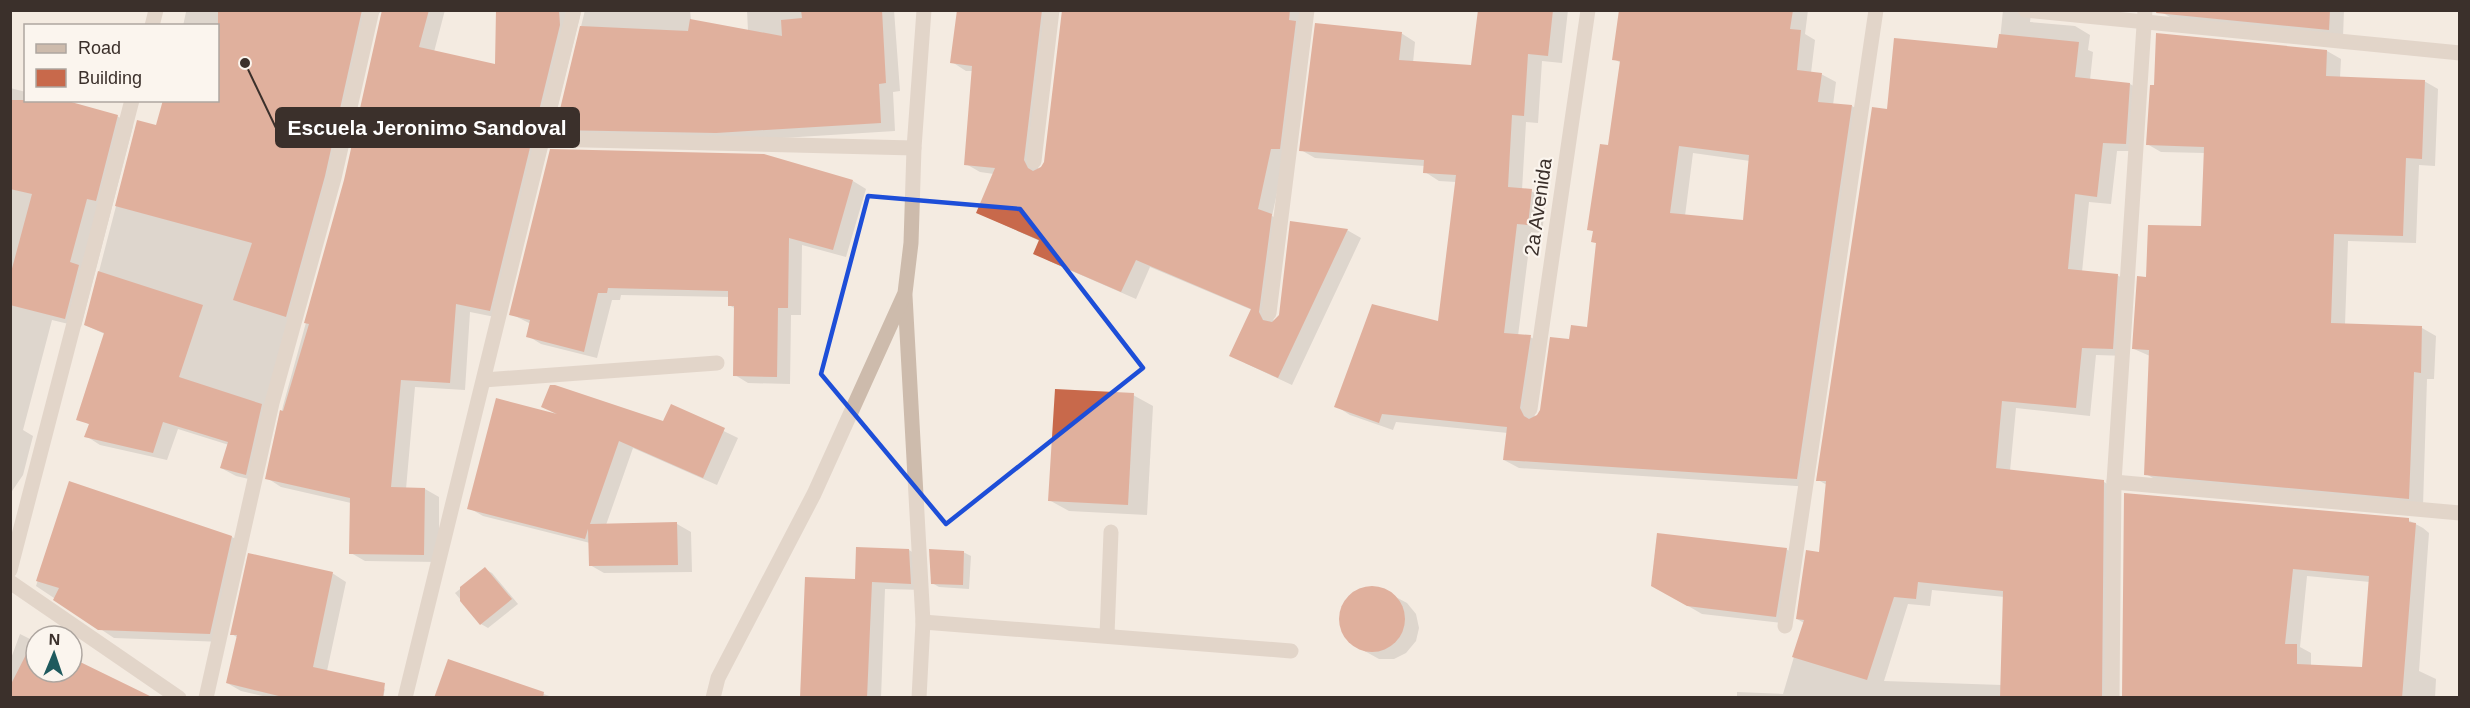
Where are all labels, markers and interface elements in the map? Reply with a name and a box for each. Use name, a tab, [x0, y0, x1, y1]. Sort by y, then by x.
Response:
legend	[24, 24, 219, 102]
text: Road	[78, 38, 121, 58]
text: Building	[78, 68, 142, 88]
callout: Escuela Jeronimo Sandoval	[276, 108, 579, 147]
text: Escuela Jeronimo Sandoval	[288, 116, 566, 139]
street label: 2a Avenida	[1520, 156, 1556, 257]
north arrow	[24, 624, 84, 684]
text: N	[48, 631, 61, 648]

